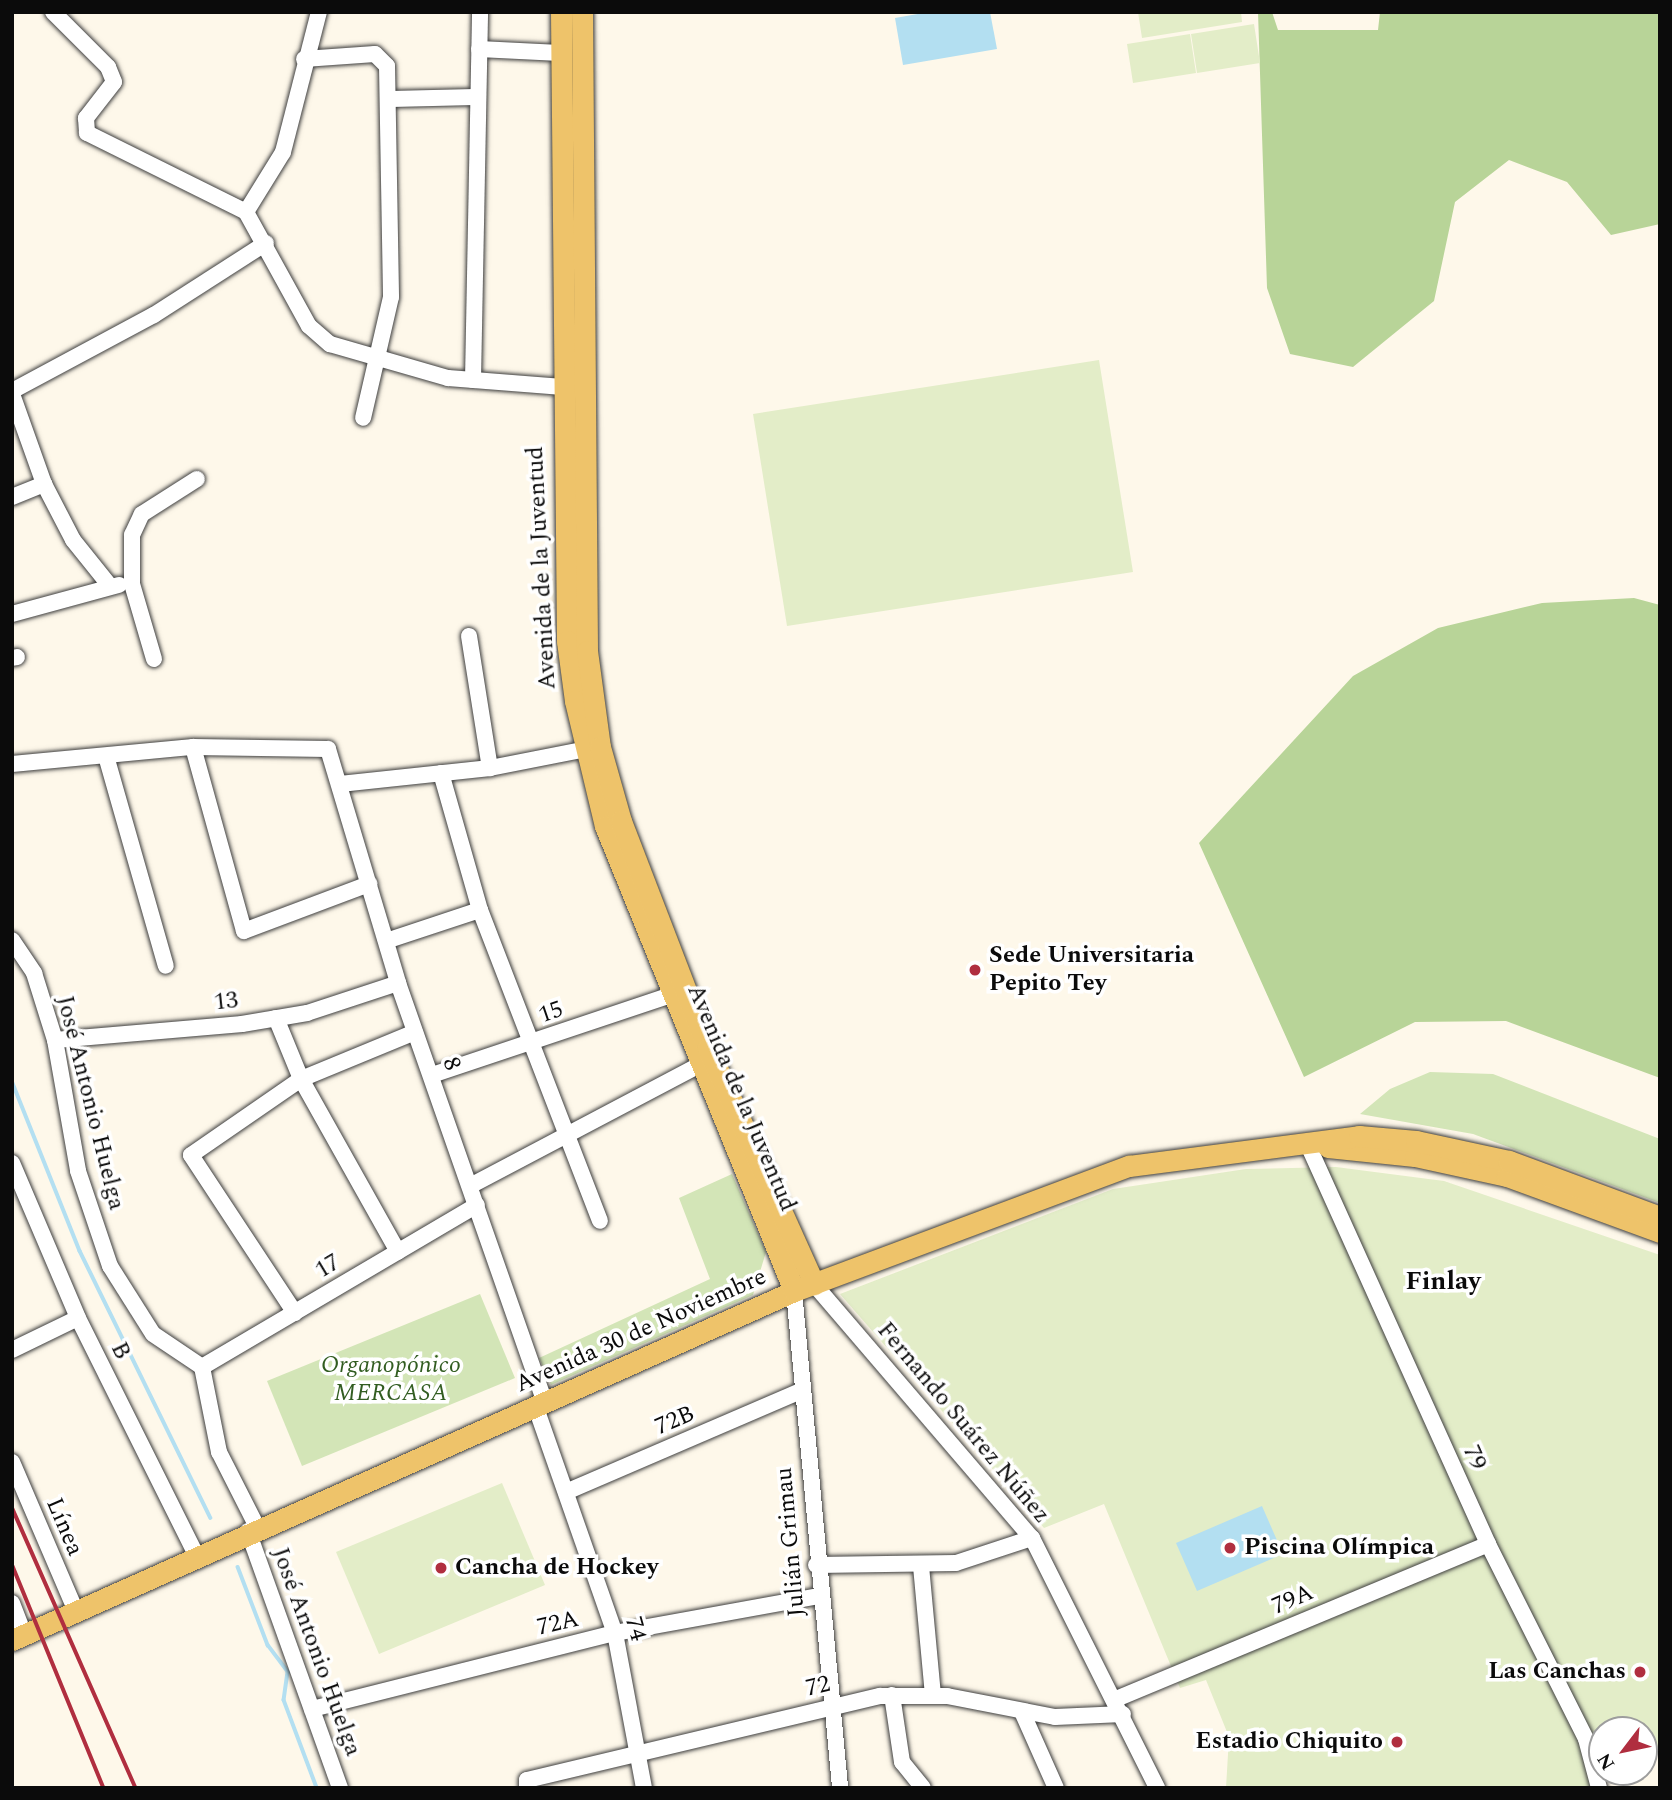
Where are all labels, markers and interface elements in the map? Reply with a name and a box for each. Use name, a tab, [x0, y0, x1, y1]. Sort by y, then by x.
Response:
street label: Avenida de la Juventud	[521, 446, 563, 690]
place label: Sede Universitaria Pepito Tey	[989, 942, 1194, 998]
marker: Sede Universitaria Pepito Tey	[967, 962, 983, 978]
street label: Avenida de la Juventud	[680, 980, 802, 1216]
street label: 13	[213, 986, 239, 1018]
street label: José Antonio Huelga	[49, 993, 131, 1213]
street label: 15	[535, 995, 567, 1031]
street label: 8	[435, 1053, 467, 1075]
street label: 17	[310, 1248, 346, 1286]
street label: Avenida 30 de Noviembre	[511, 1263, 771, 1399]
district label: Finlay	[1405, 1266, 1481, 1298]
street label: Fernando Suárez Núñez	[870, 1317, 1056, 1529]
street label: B	[104, 1338, 136, 1364]
park label: Organopónico MERCASA	[321, 1352, 461, 1408]
street label: 72B	[651, 1400, 699, 1442]
street label: 79	[1456, 1441, 1492, 1475]
street label: Julián Grimau	[770, 1466, 812, 1618]
street label: Línea	[39, 1494, 89, 1560]
place label: Piscina Olímpica	[1244, 1534, 1434, 1562]
marker: Piscina Olímpica	[1222, 1540, 1238, 1556]
street label: José Antonio Huelga	[265, 1544, 367, 1760]
place label: Cancha de Hockey	[455, 1554, 658, 1582]
marker: Cancha de Hockey	[433, 1560, 449, 1576]
street label: 79A	[1268, 1579, 1318, 1621]
street label: 72A	[534, 1605, 582, 1643]
street label: 74	[618, 1613, 652, 1645]
place label: Las Canchas	[1488, 1658, 1626, 1686]
marker: Las Canchas	[1632, 1664, 1648, 1680]
street label: 72	[803, 1670, 833, 1704]
north arrow	[1588, 1716, 1658, 1786]
place label: Estadio Chiquito	[1195, 1728, 1383, 1756]
marker: Estadio Chiquito	[1389, 1734, 1405, 1750]
text: N	[1590, 1747, 1623, 1776]

